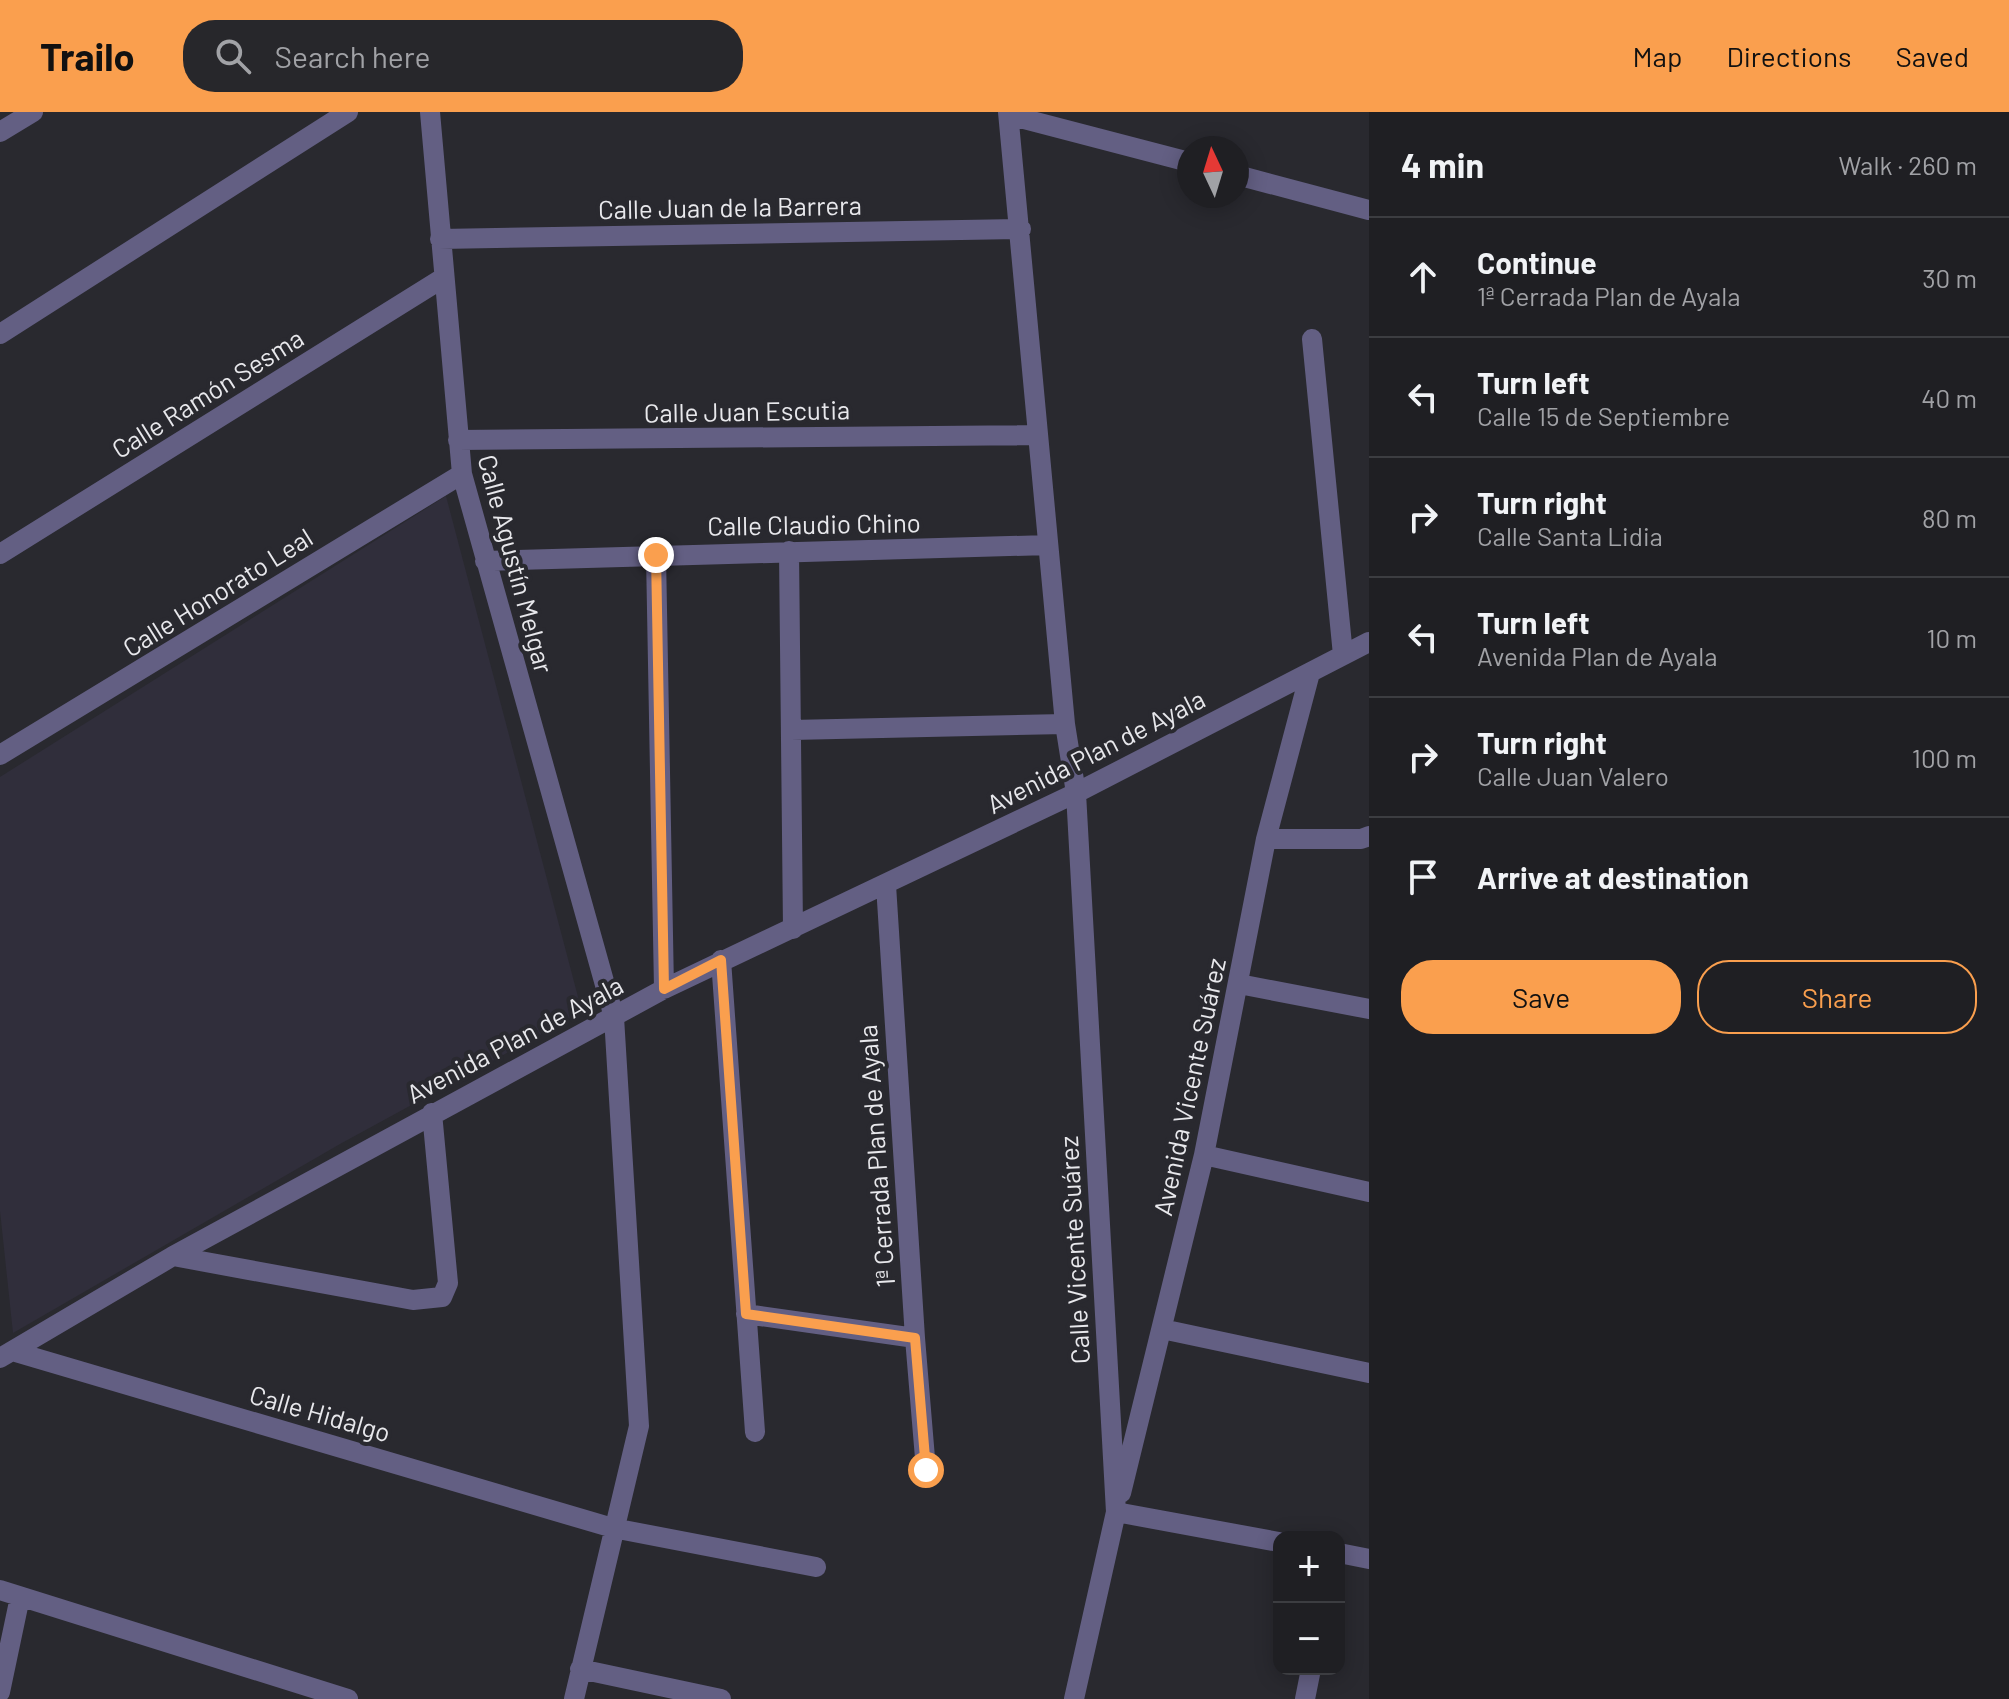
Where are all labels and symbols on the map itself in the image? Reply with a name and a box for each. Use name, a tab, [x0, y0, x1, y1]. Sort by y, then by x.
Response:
north arrow	[1177, 136, 1249, 208]
street label: Calle Juan de la Barrera	[598, 189, 862, 224]
street label: Calle Ramón Sesma	[106, 321, 309, 464]
street label: Calle Juan Escutia	[644, 393, 850, 428]
street label: Calle Agustín Melgar	[472, 451, 561, 677]
street label: Calle Claudio Chino	[707, 506, 921, 541]
street label: Calle Honorato Leal	[117, 521, 318, 663]
route end	[638, 537, 674, 573]
street label: Avenida Plan de Ayala	[981, 682, 1210, 819]
street label: Avenida Vicente Suárez	[1146, 955, 1231, 1218]
street label: Avenida Plan de Ayala	[401, 969, 628, 1109]
street label: 1ª Cerrada Plan de Ayala	[851, 1024, 900, 1289]
street label: Calle Vicente Suárez	[1052, 1135, 1095, 1365]
street label: Calle Hidalgo	[246, 1378, 394, 1447]
route start	[908, 1452, 944, 1488]

